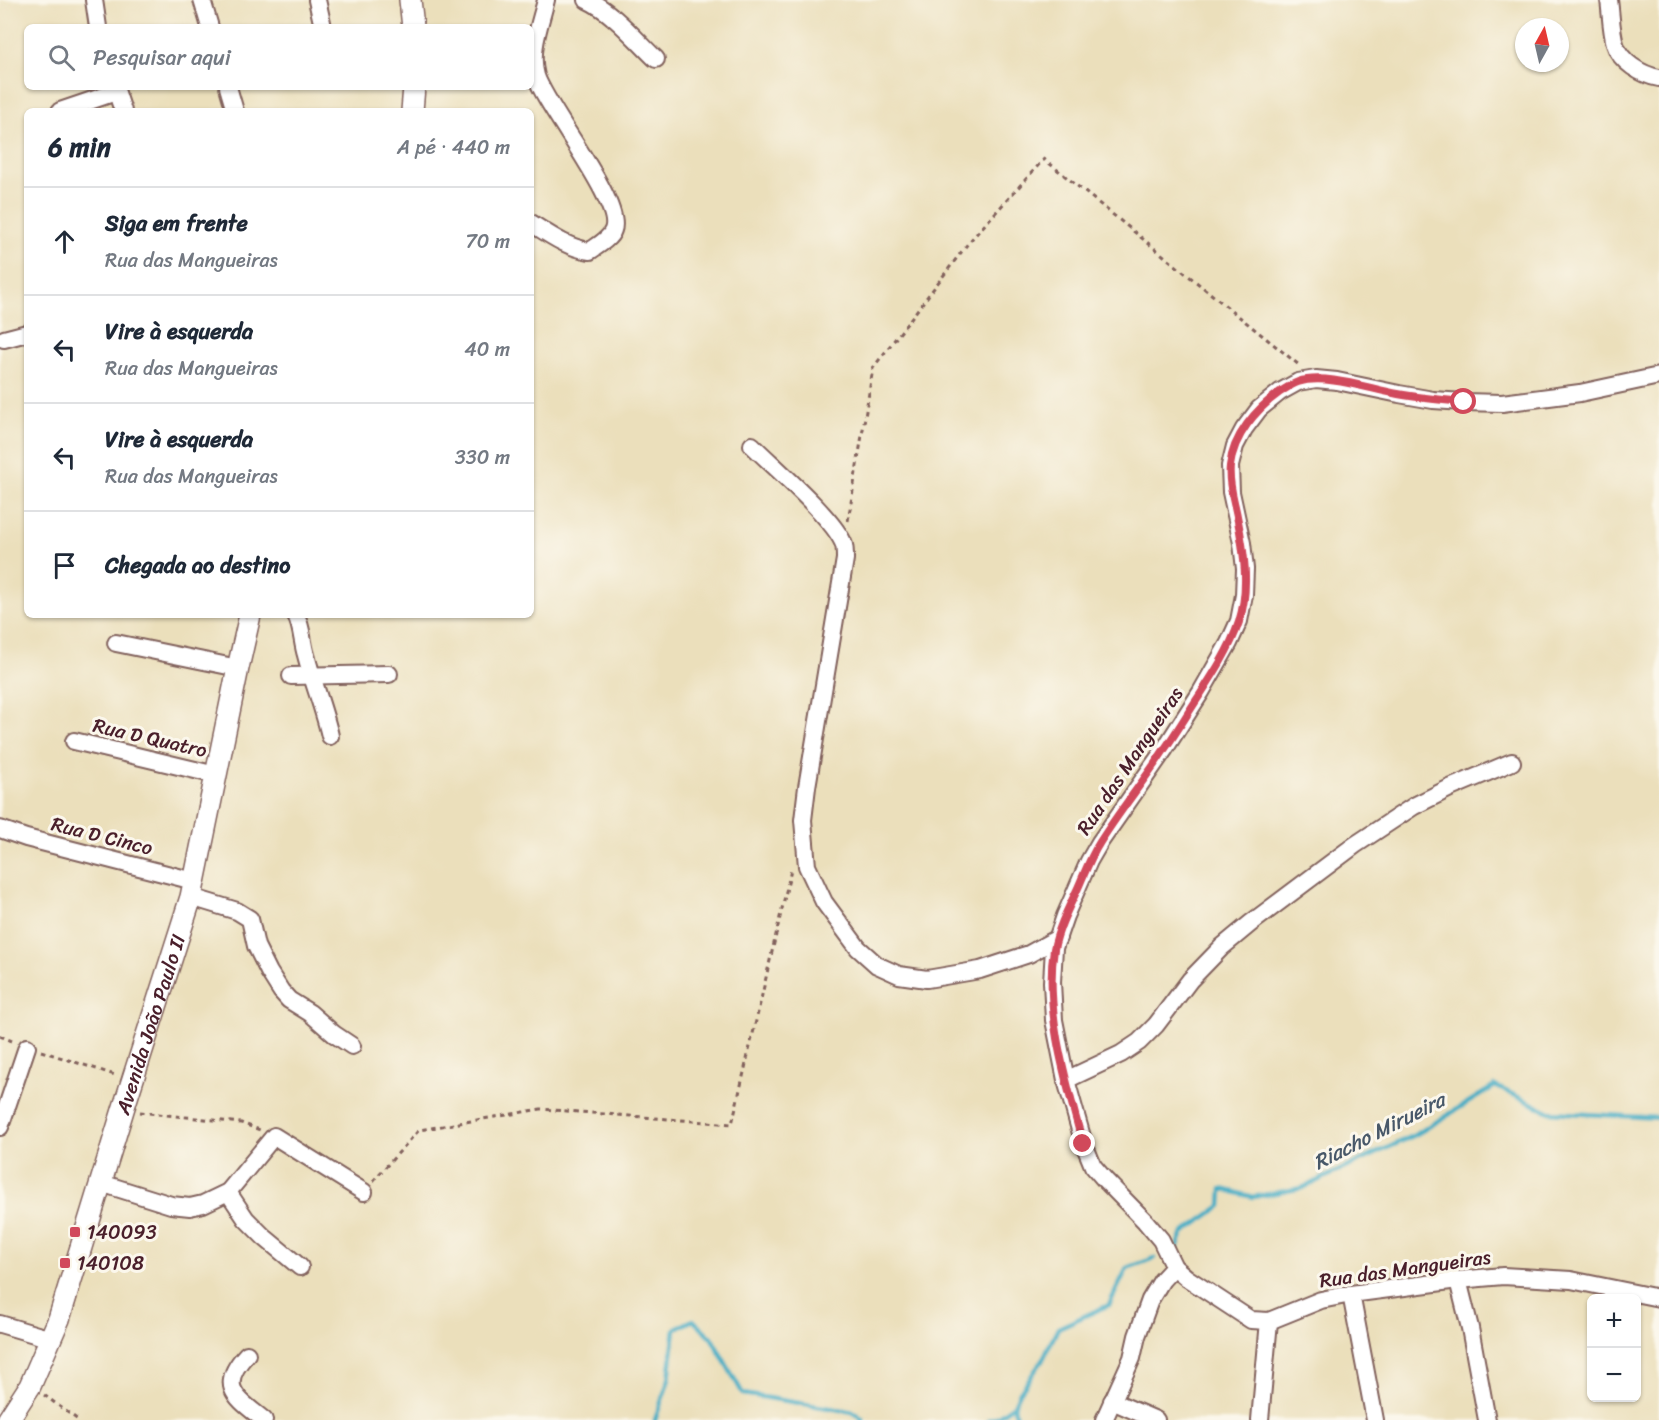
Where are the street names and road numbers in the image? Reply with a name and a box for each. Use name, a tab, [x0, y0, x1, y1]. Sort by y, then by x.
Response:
street label: Rua das Mangueiras	[1067, 679, 1193, 842]
street label: Rua D Quatro	[90, 708, 210, 768]
street label: Rua D Cinco	[47, 806, 157, 866]
street label: Avenida João Paulo II	[105, 930, 196, 1120]
street label: Rua das Mangueiras	[1317, 1240, 1494, 1298]

